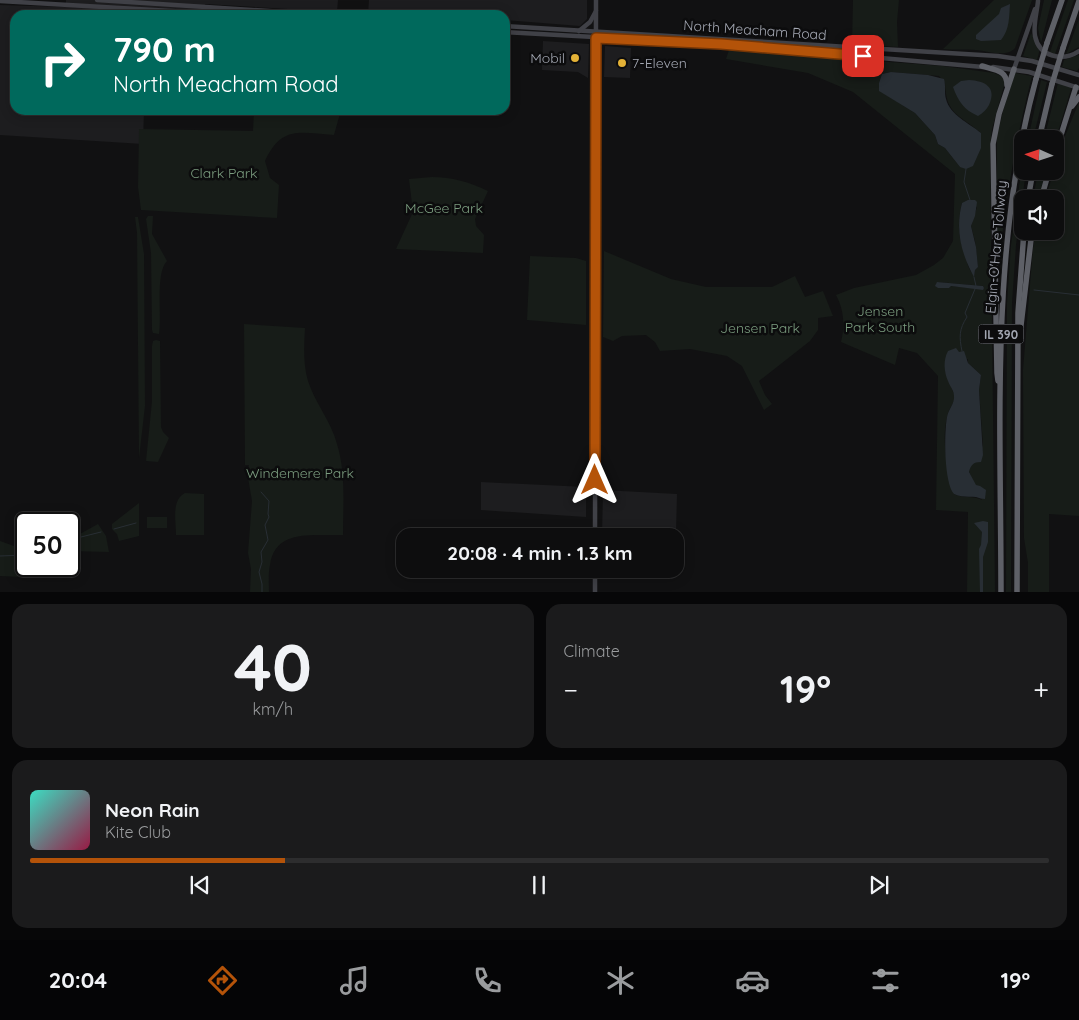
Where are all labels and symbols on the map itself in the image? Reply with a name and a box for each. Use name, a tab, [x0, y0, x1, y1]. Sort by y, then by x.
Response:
street label: North Meacham Road	[683, 16, 827, 44]
pin	[842, 35, 884, 77]
place label: Mobil	[530, 49, 565, 67]
marker: Mobil	[569, 52, 581, 64]
place label: 7-Eleven	[632, 54, 687, 72]
marker: 7-Eleven	[616, 57, 628, 69]
north arrow	[1014, 130, 1064, 180]
park label: Clark Park	[190, 164, 258, 182]
street label: Elgin-O'Hare Tollway	[981, 180, 1011, 314]
park label: McGee Park	[405, 199, 483, 217]
park label: Jensen Park South	[845, 302, 915, 336]
park label: Jensen Park	[720, 319, 800, 337]
road number: IL 390	[978, 324, 1024, 344]
position arrow	[568, 453, 620, 505]
park label: Windemere Park	[246, 464, 354, 482]
speed limit sign: 50	[15, 512, 80, 577]

